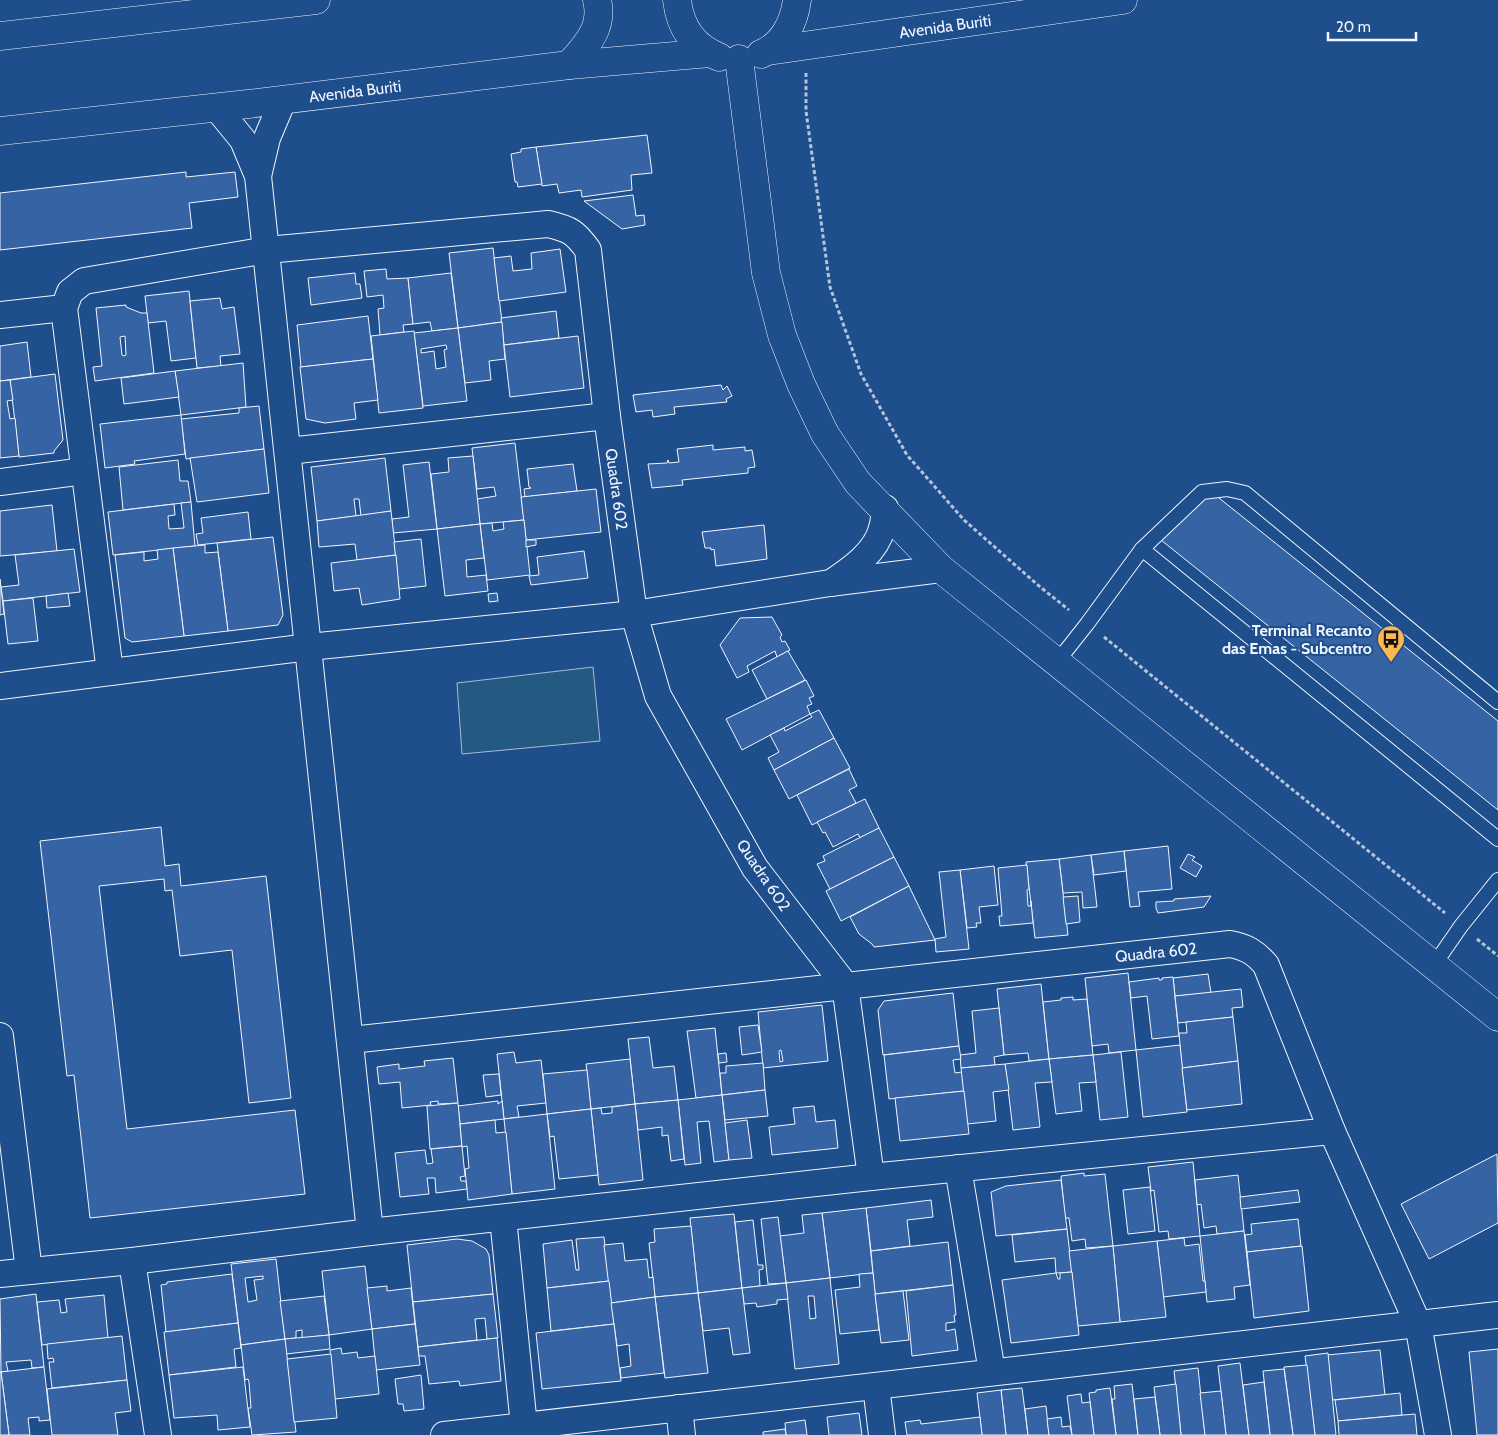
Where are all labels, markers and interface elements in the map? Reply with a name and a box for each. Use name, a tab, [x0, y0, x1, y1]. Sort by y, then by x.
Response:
scale bar	[1328, 10, 1416, 42]
street label: Avenida Buriti	[898, 11, 992, 42]
text: 20 m	[1336, 18, 1371, 36]
street label: Avenida Buriti	[308, 76, 402, 107]
street label: Quadra 602	[601, 447, 632, 531]
place label: Terminal Recanto das Emas - Subcentro	[1222, 621, 1372, 658]
bus stop icon: Terminal Recanto das Emas - Subcentro	[1376, 624, 1406, 663]
street label: Quadra 602	[733, 836, 794, 915]
street label: Quadra 602	[1114, 939, 1198, 966]

